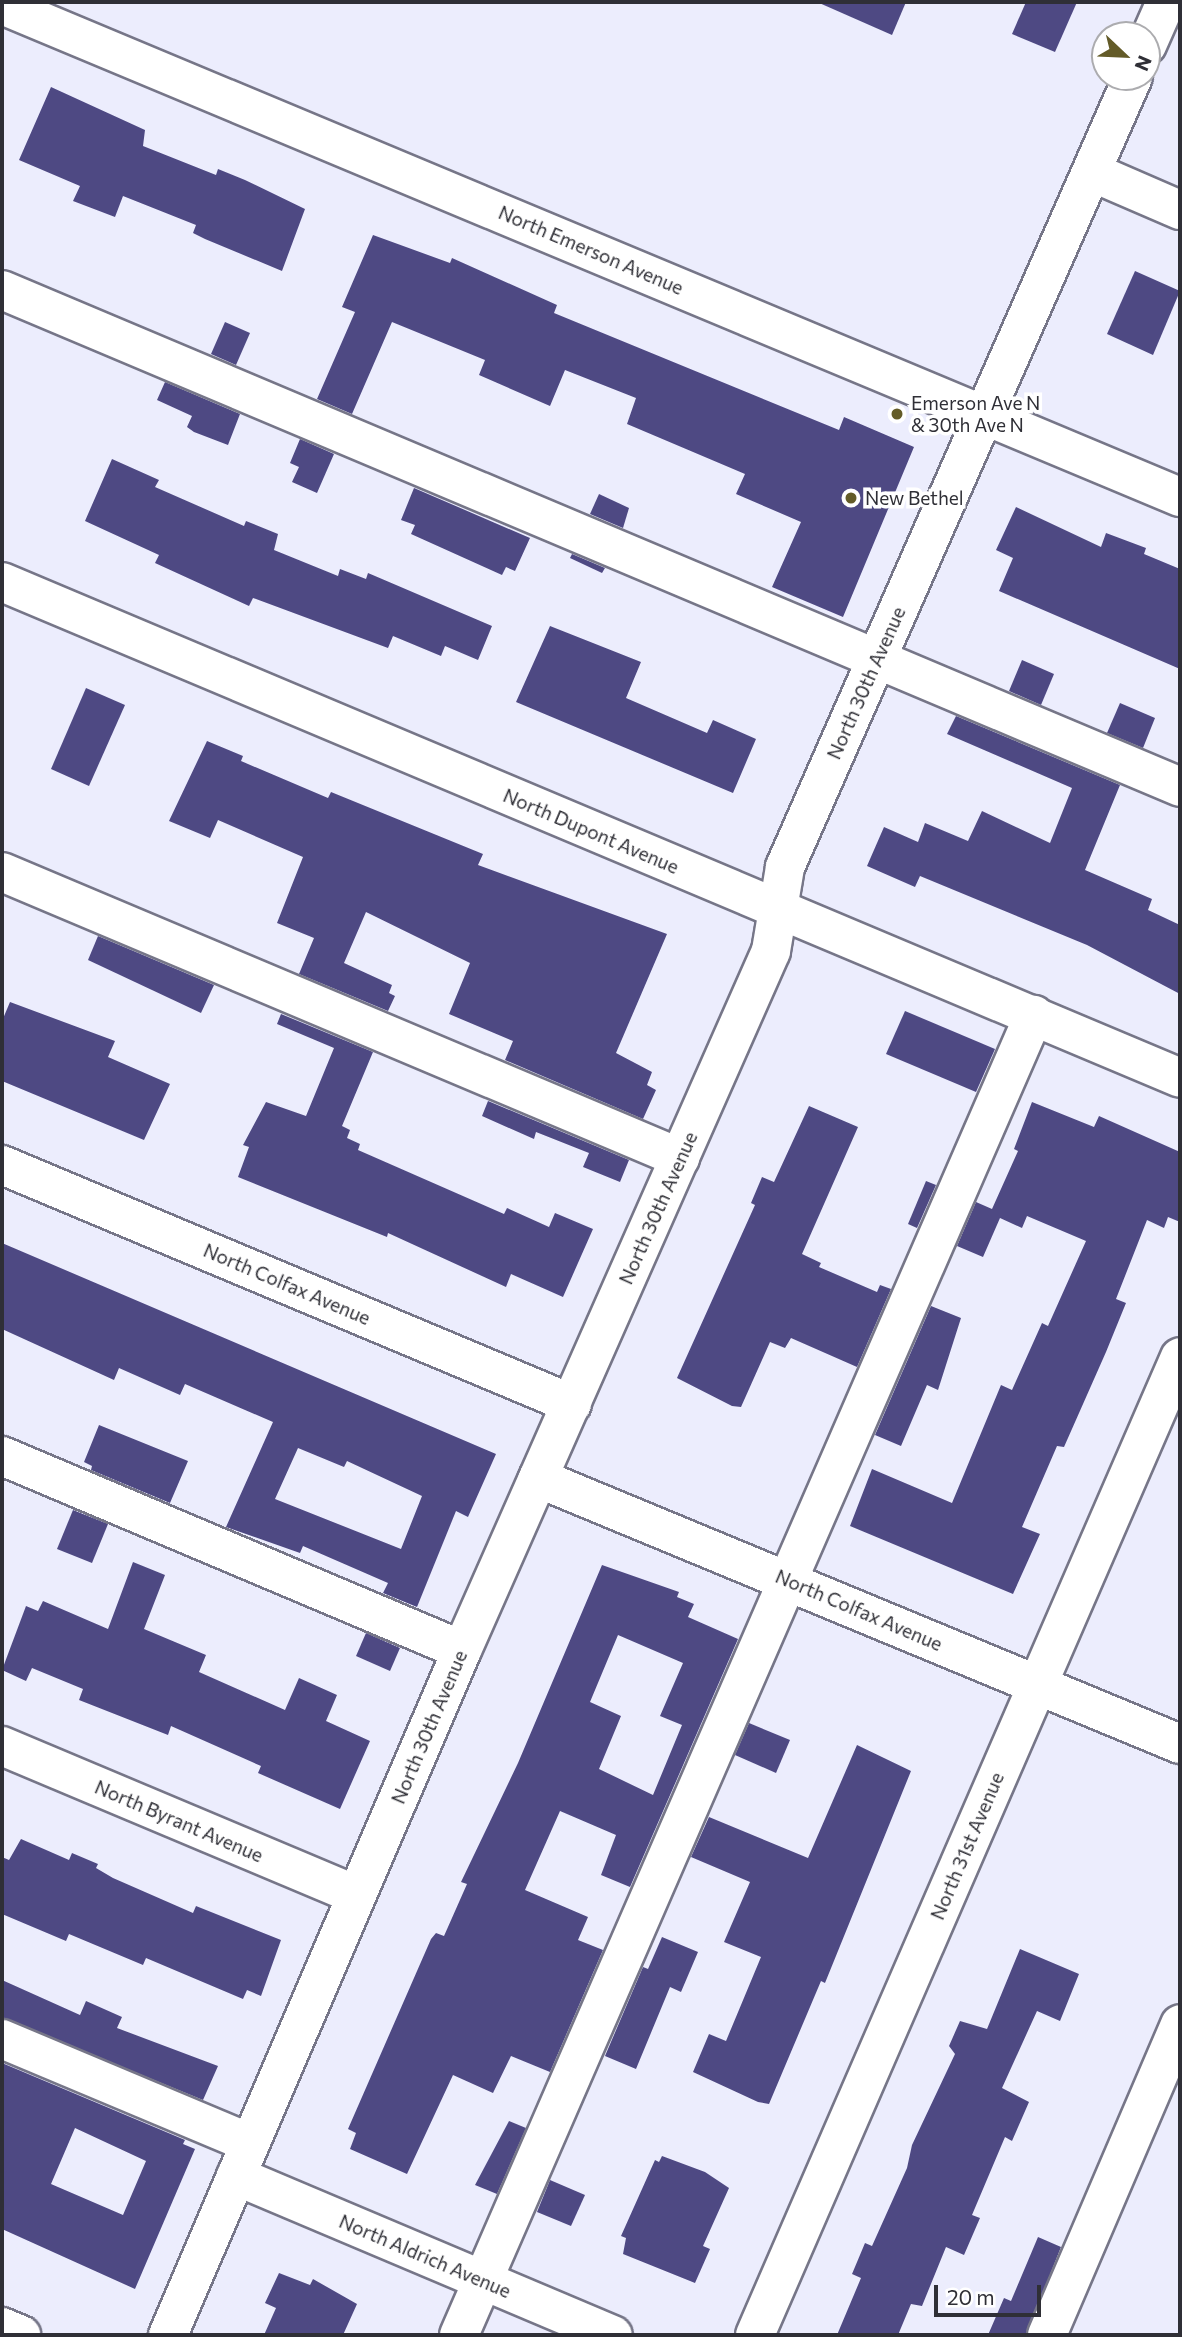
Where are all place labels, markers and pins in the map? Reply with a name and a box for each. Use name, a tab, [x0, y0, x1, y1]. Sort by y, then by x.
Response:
place label: Emerson Ave N & 30th Ave N	[911, 392, 1040, 436]
marker: Emerson Ave N & 30th Ave N	[889, 406, 905, 422]
place label: New Bethel	[865, 487, 964, 509]
marker: New Bethel	[843, 490, 859, 506]

